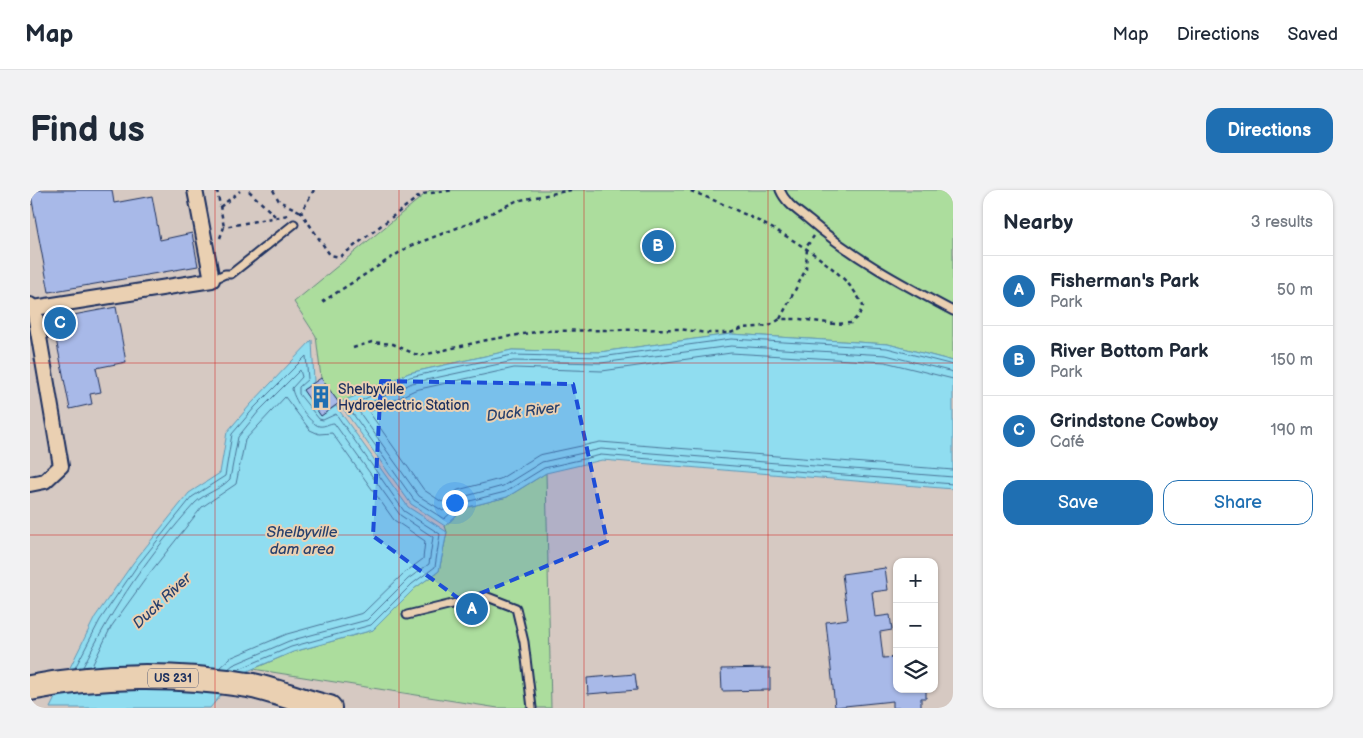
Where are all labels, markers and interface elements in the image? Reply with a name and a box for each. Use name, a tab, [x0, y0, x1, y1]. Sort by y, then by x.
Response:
text: Map	[25, 20, 73, 49]
text: Map	[1113, 24, 1149, 45]
text: Directions	[1177, 24, 1259, 45]
text: Saved	[1287, 24, 1338, 45]
button: Directions	[1206, 108, 1333, 153]
text: Find us	[30, 109, 145, 152]
text: Nearby	[1003, 210, 1073, 235]
text: 3 results	[1251, 213, 1313, 232]
pin: B	[642, 227, 674, 265]
text: Fisherman's Park	[1050, 270, 1199, 293]
text: A	[1014, 281, 1024, 300]
text: 50 m	[1277, 281, 1313, 300]
text: Park	[1050, 293, 1082, 312]
pin: C	[44, 304, 76, 342]
text: River Bottom Park	[1050, 340, 1208, 363]
text: B	[1013, 351, 1025, 370]
text: 150 m	[1271, 351, 1313, 370]
text: Park	[1050, 363, 1082, 382]
place label: Shelbyville Hydroelectric Station	[338, 381, 469, 414]
building icon: Shelbyville Hydroelectric Station	[308, 384, 334, 410]
water label: Duck River	[485, 398, 562, 426]
text: Grindstone Cowboy	[1050, 410, 1218, 433]
text: C	[1013, 421, 1025, 440]
text: 190 m	[1271, 421, 1313, 440]
text: Café	[1050, 433, 1084, 452]
button: Save	[1003, 480, 1153, 525]
button: Share	[1163, 480, 1313, 525]
your location	[442, 490, 468, 516]
water label: Shelbyville dam area	[266, 523, 338, 559]
map controls	[893, 558, 938, 693]
button: +	[893, 558, 938, 603]
water label: Duck River	[129, 568, 196, 633]
pin: A	[456, 590, 488, 628]
button: −	[893, 603, 938, 648]
button: layers	[893, 648, 938, 693]
road number: US 231	[148, 668, 198, 688]

